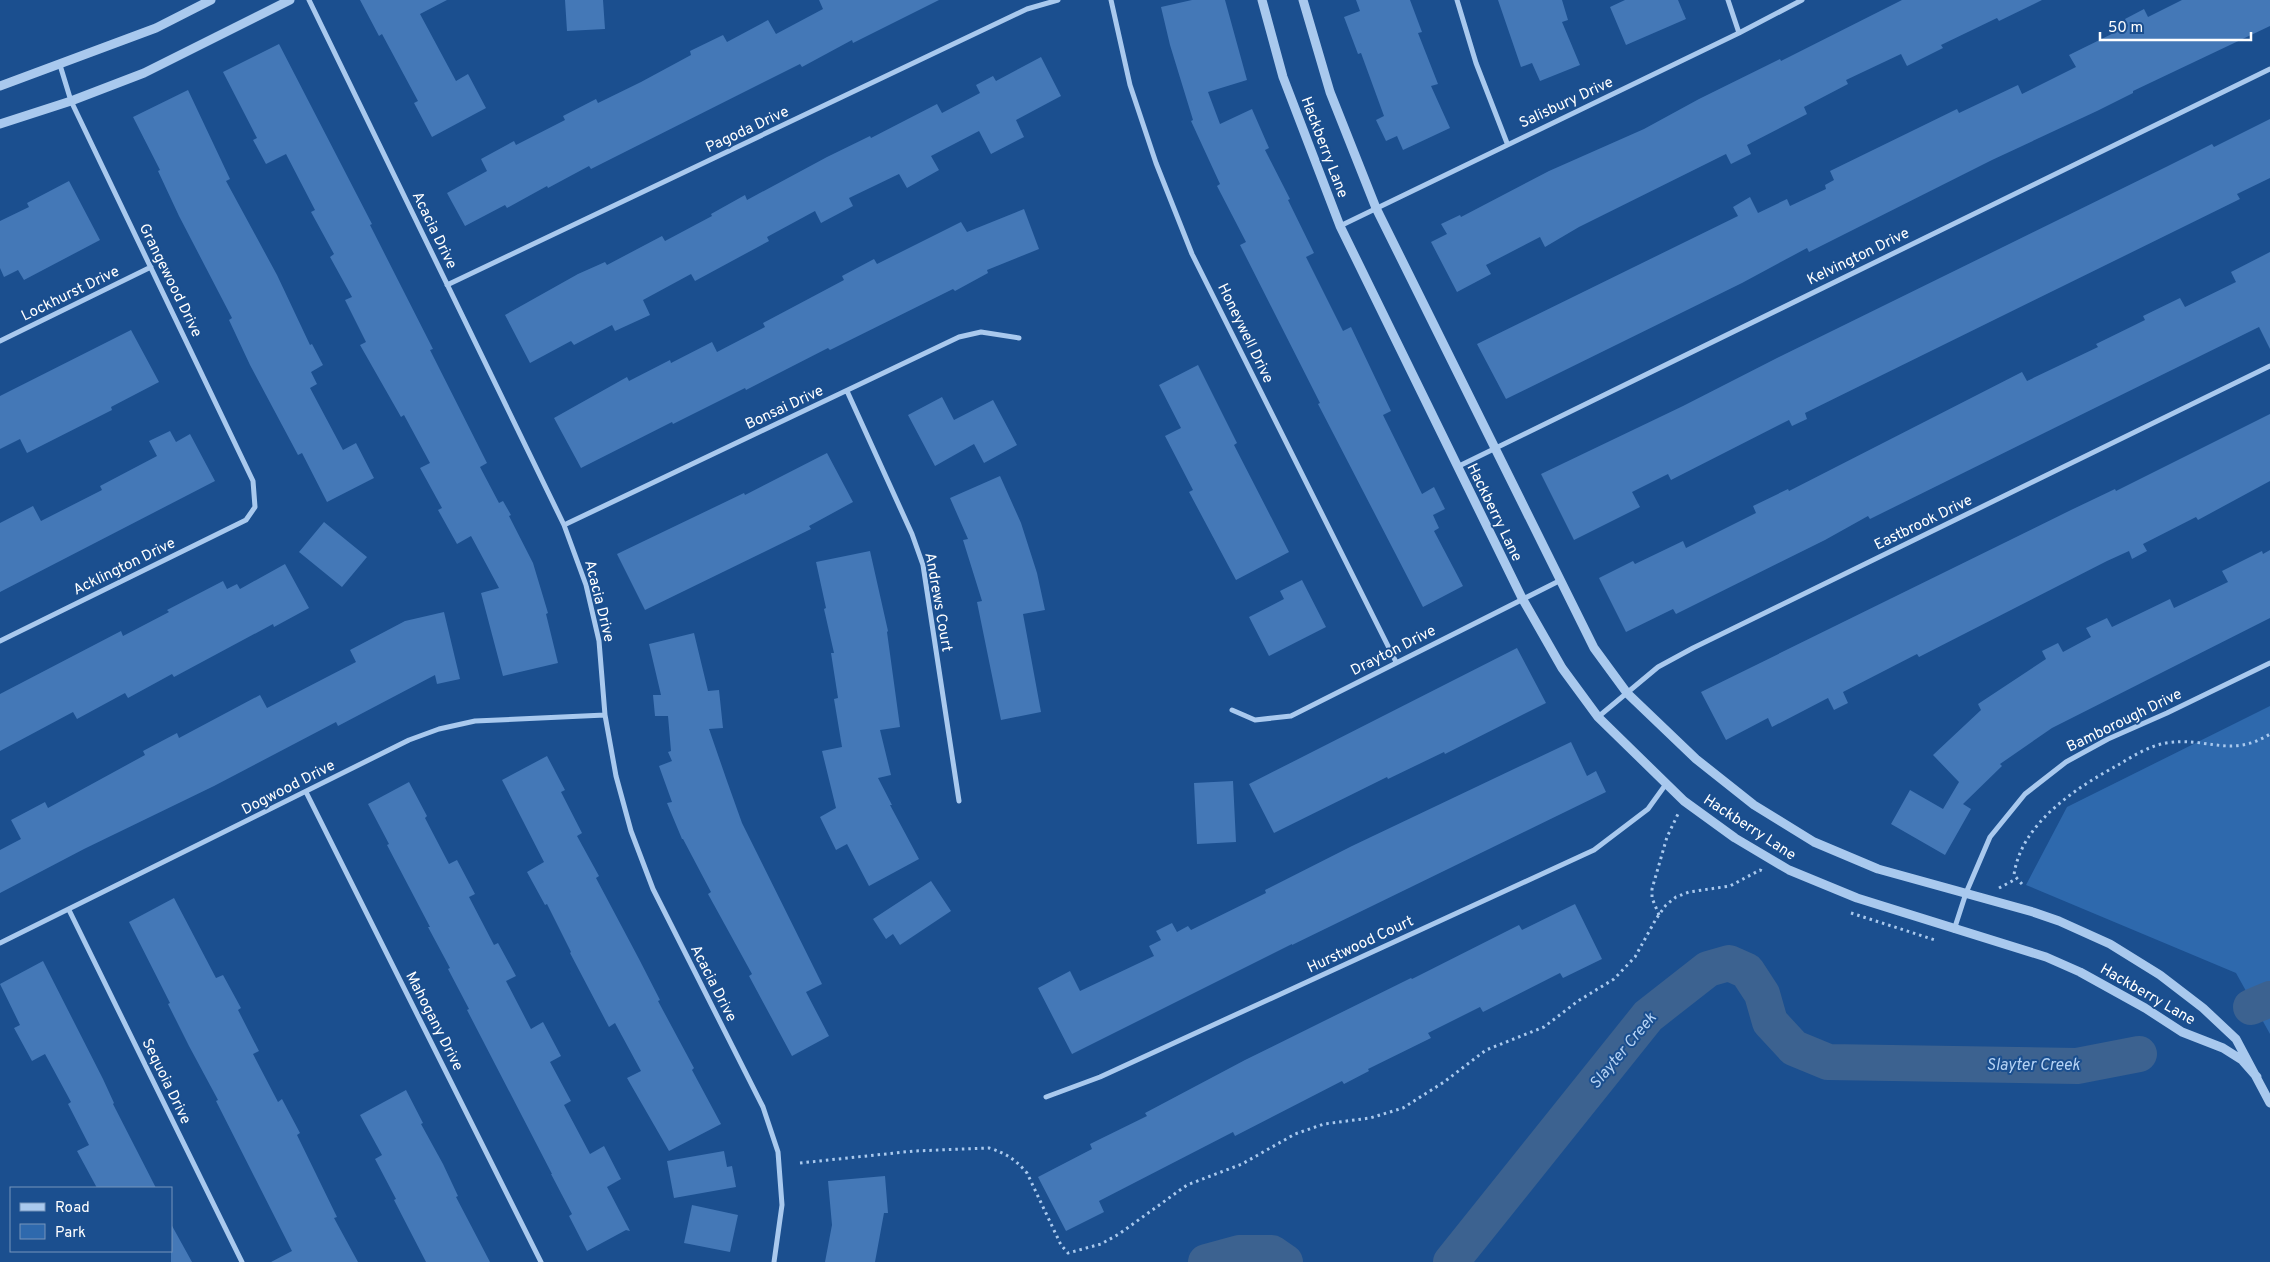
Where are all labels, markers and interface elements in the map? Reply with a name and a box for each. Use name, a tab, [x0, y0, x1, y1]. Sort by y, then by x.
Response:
scale bar	[2100, 10, 2251, 42]
text: 50 m	[2108, 19, 2143, 38]
street label: Salisbury Drive	[1517, 73, 1617, 133]
street label: Hackberry Lane	[1296, 94, 1352, 201]
street label: Pagoda Drive	[703, 103, 792, 158]
street label: Acacia Drive	[407, 189, 461, 272]
street label: Grangewood Drive	[134, 221, 205, 341]
street label: Kelvington Drive	[1804, 224, 1913, 290]
street label: Lockhurst Drive	[19, 262, 123, 326]
street label: Honeywell Drive	[1212, 281, 1277, 387]
street label: Bonsai Drive	[742, 382, 827, 435]
street label: Hackberry Lane	[1462, 460, 1526, 565]
street label: Eastbrook Drive	[1871, 491, 1976, 555]
street label: Acklington Drive	[70, 534, 179, 600]
street label: Andrews Court	[919, 551, 956, 653]
street label: Acacia Drive	[579, 558, 618, 644]
street label: Drayton Drive	[1348, 622, 1439, 681]
street label: Bamborough Drive	[2064, 685, 2185, 757]
street label: Dogwood Drive	[239, 757, 339, 820]
street label: Hackberry Lane	[1699, 791, 1799, 865]
street label: Hurstwood Court	[1304, 912, 1417, 978]
street label: Acacia Drive	[685, 942, 740, 1025]
street label: Hackberry Lane	[2096, 960, 2198, 1030]
street label: Mahogany Drive	[400, 969, 467, 1074]
water label: Slayter Creek	[1586, 1008, 1662, 1093]
street label: Sequoia Drive	[137, 1036, 195, 1128]
water label: Slayter Creek	[1986, 1056, 2081, 1076]
legend	[10, 1187, 172, 1252]
text: Road	[55, 1199, 90, 1218]
text: Park	[55, 1224, 86, 1243]

